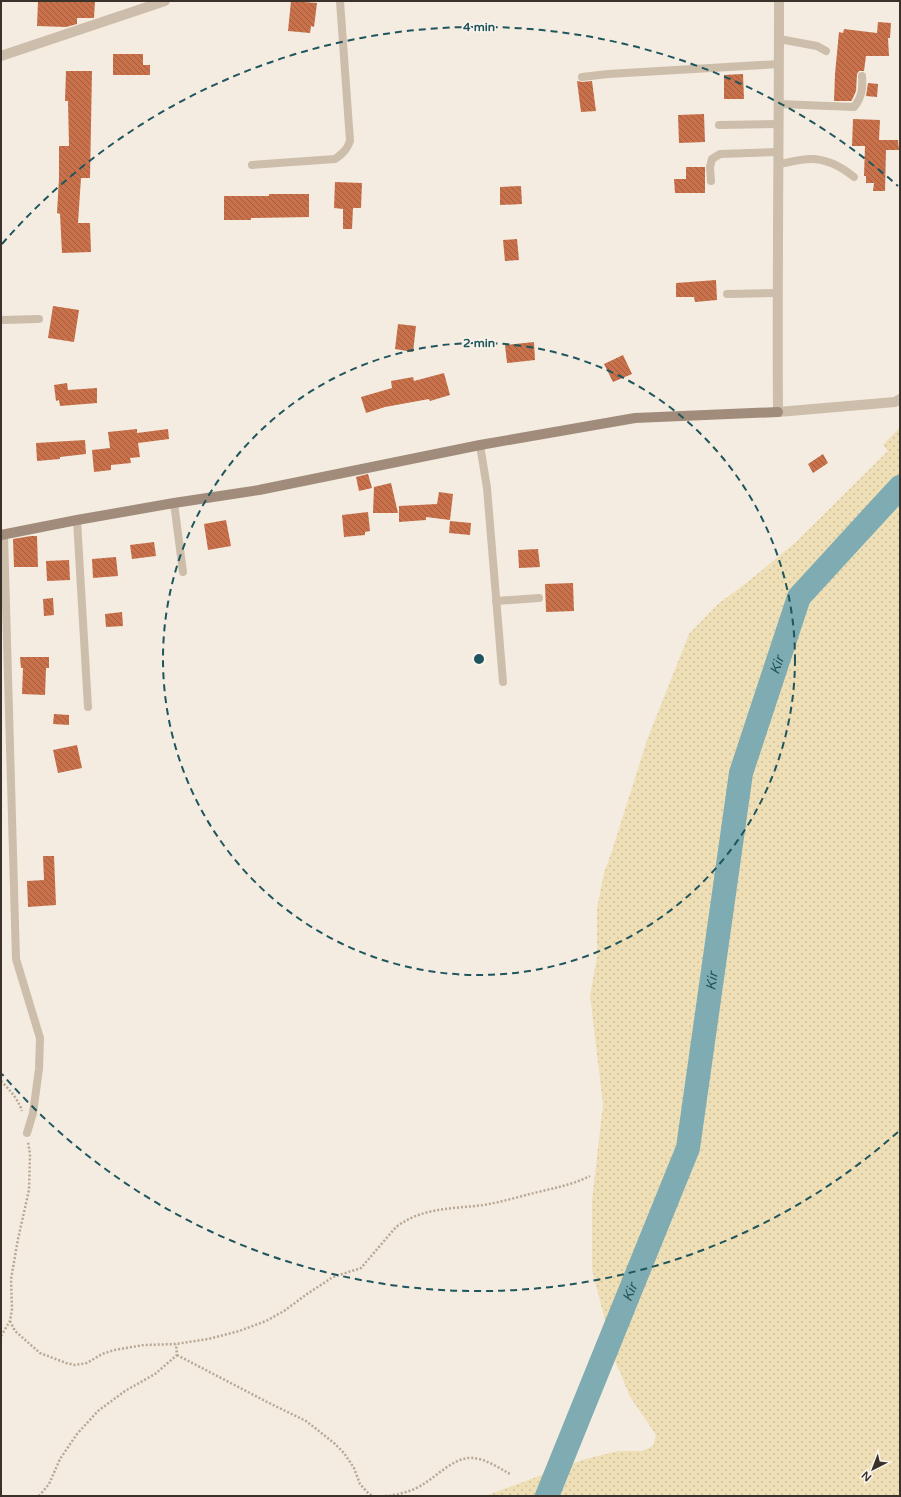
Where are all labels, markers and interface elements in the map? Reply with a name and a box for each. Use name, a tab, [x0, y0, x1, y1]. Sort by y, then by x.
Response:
text: 4 min	[463, 20, 495, 34]
text: 2 min	[463, 336, 495, 350]
centre of rings	[472, 652, 486, 666]
water label: Kir	[766, 652, 789, 676]
water label: Kir	[702, 969, 722, 991]
water label: Kir	[619, 1279, 642, 1304]
north arrow	[853, 1449, 893, 1489]
text: N	[859, 1468, 874, 1484]

